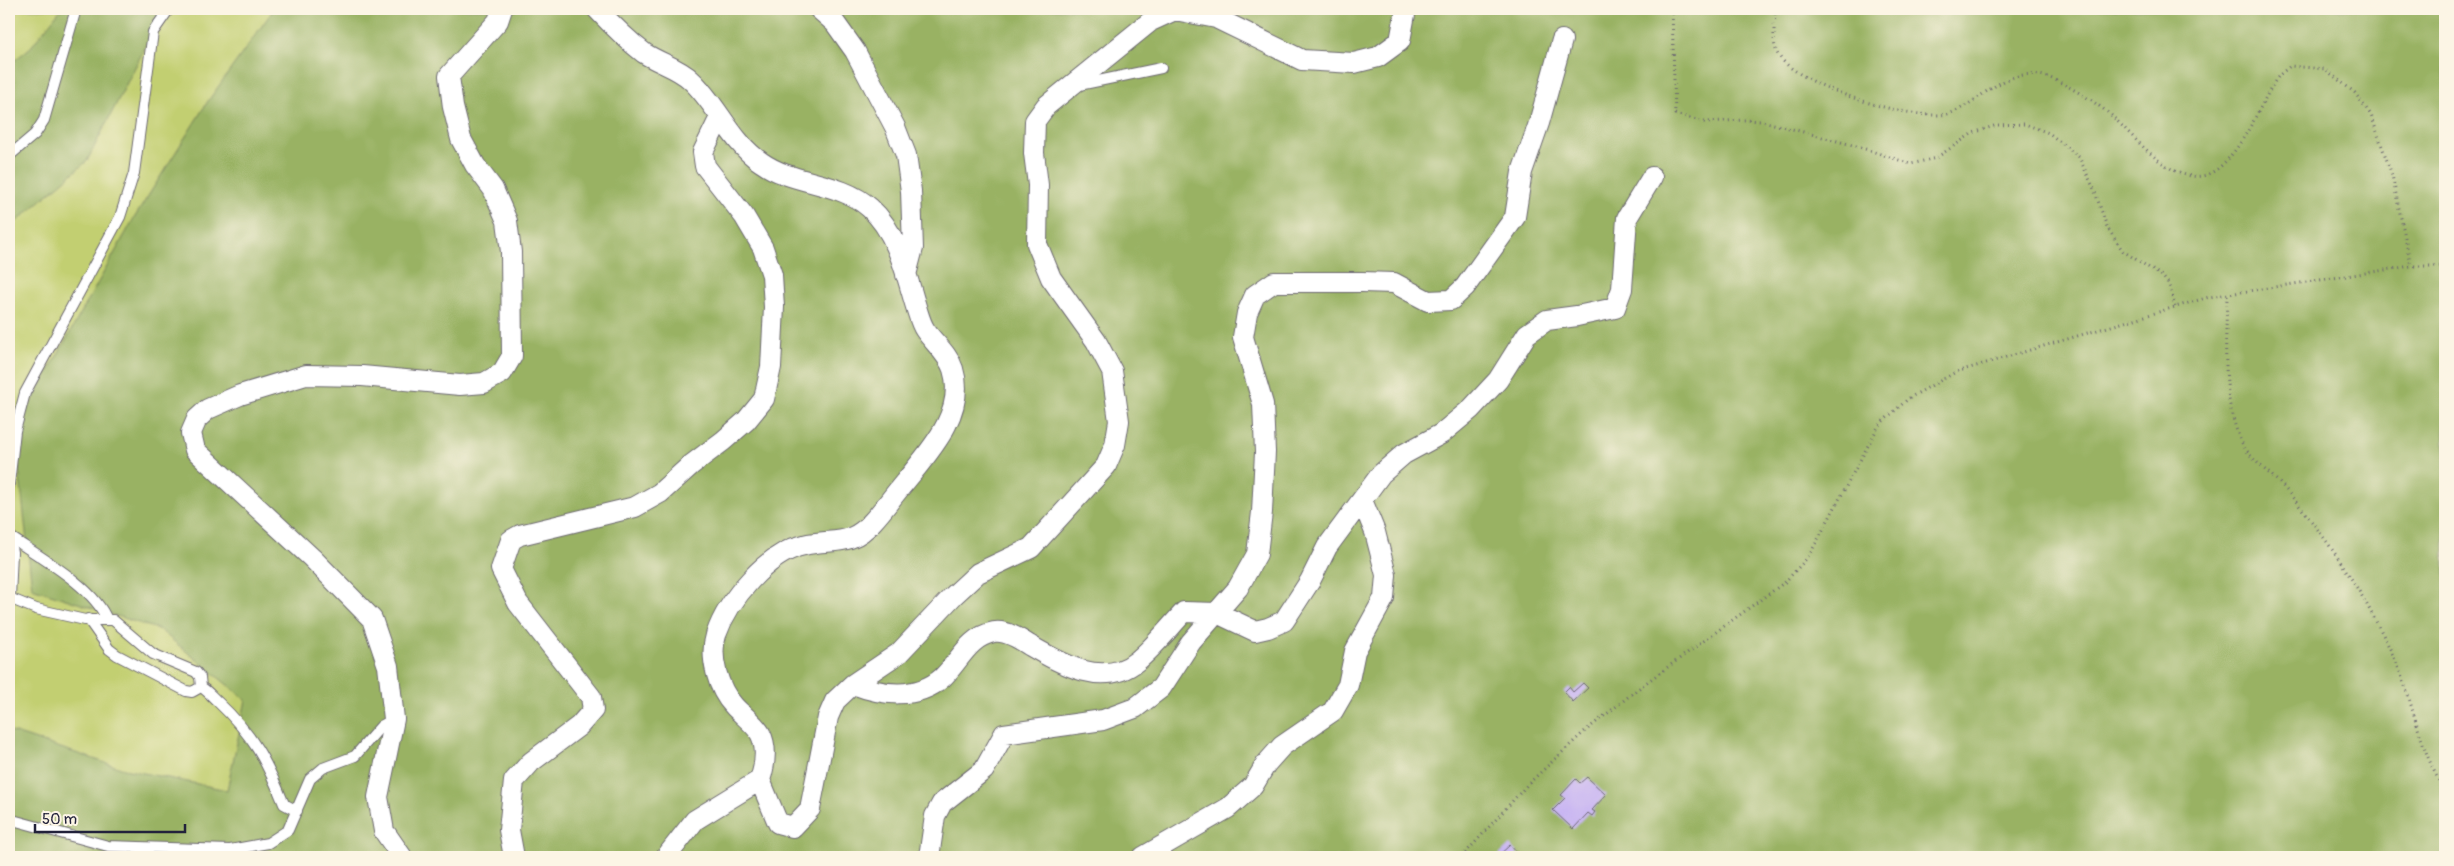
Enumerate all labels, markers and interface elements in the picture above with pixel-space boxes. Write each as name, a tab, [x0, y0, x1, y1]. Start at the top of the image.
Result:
scale bar	[35, 801, 185, 833]
text: 50 m	[42, 810, 77, 829]

